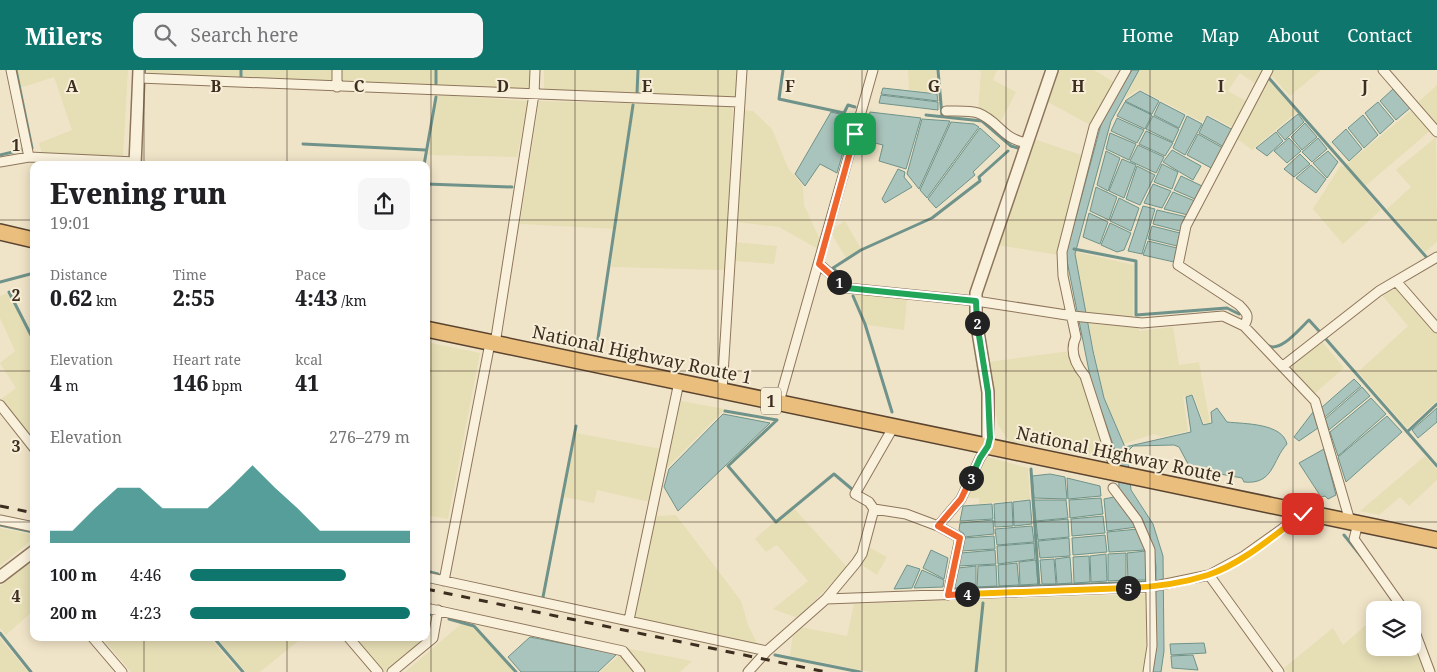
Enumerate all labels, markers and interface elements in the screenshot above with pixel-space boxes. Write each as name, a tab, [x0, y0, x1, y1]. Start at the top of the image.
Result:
search box	[133, 13, 483, 58]
text: Milers	[25, 19, 103, 52]
icon: search	[151, 21, 179, 49]
text: Search here	[191, 22, 298, 48]
text: Home	[1122, 23, 1173, 47]
text: Map	[1201, 23, 1239, 47]
text: About	[1267, 23, 1319, 47]
text: Contact	[1347, 23, 1412, 47]
text: A	[66, 75, 79, 97]
text: B	[211, 75, 222, 97]
text: C	[354, 75, 365, 97]
text: D	[497, 75, 509, 97]
text: E	[642, 75, 652, 97]
text: F	[785, 75, 795, 97]
text: G	[928, 75, 940, 97]
text: H	[1071, 75, 1085, 97]
text: I	[1218, 75, 1224, 97]
text: J	[1361, 75, 1369, 97]
pin	[834, 113, 876, 155]
icon: arrive	[841, 120, 869, 148]
text: 1	[11, 134, 21, 156]
text: Evening run	[50, 174, 227, 212]
button: share	[358, 178, 410, 230]
text: 19:01	[50, 212, 90, 234]
text: Distance	[50, 265, 107, 284]
text: Time	[173, 265, 206, 284]
text: Pace	[295, 265, 326, 284]
pin: 1	[826, 270, 852, 294]
text: 1	[836, 273, 843, 292]
text: 2	[11, 284, 21, 306]
text: 0.62	[50, 284, 92, 312]
text: 2:55	[173, 284, 215, 312]
text: 4:43	[295, 284, 338, 312]
text: km	[92, 291, 117, 310]
text: /km	[338, 291, 367, 310]
pin: 2	[964, 310, 990, 336]
text: 2	[974, 314, 981, 333]
street label: National Highway Route 1	[530, 319, 754, 389]
text: Elevation	[50, 350, 113, 369]
text: Heart rate	[173, 350, 241, 369]
text: kcal	[295, 350, 322, 369]
text: 4	[50, 369, 62, 397]
text: 146	[173, 369, 208, 397]
text: 41	[295, 369, 319, 397]
text: m	[62, 376, 79, 395]
text: bpm	[208, 376, 242, 395]
road number: 1	[761, 388, 781, 414]
street label: National Highway Route 1	[1014, 420, 1238, 490]
text: Elevation	[50, 426, 122, 448]
text: 276–279 m	[329, 426, 410, 448]
text: 3	[11, 435, 21, 457]
pin: 3	[958, 466, 984, 490]
text: 3	[968, 469, 975, 488]
pin	[1282, 493, 1324, 535]
icon: check	[1289, 500, 1317, 528]
text: 100 m	[50, 564, 97, 586]
text: 4:46	[130, 564, 161, 586]
pin: 5	[1116, 576, 1140, 600]
text: 5	[1125, 579, 1132, 598]
pin: 4	[954, 582, 980, 606]
text: 4	[11, 585, 21, 607]
text: 4	[964, 585, 971, 604]
map controls	[1366, 601, 1421, 656]
button: layers	[1366, 601, 1421, 656]
text: 200 m	[50, 602, 97, 624]
text: 4:23	[130, 602, 161, 624]

